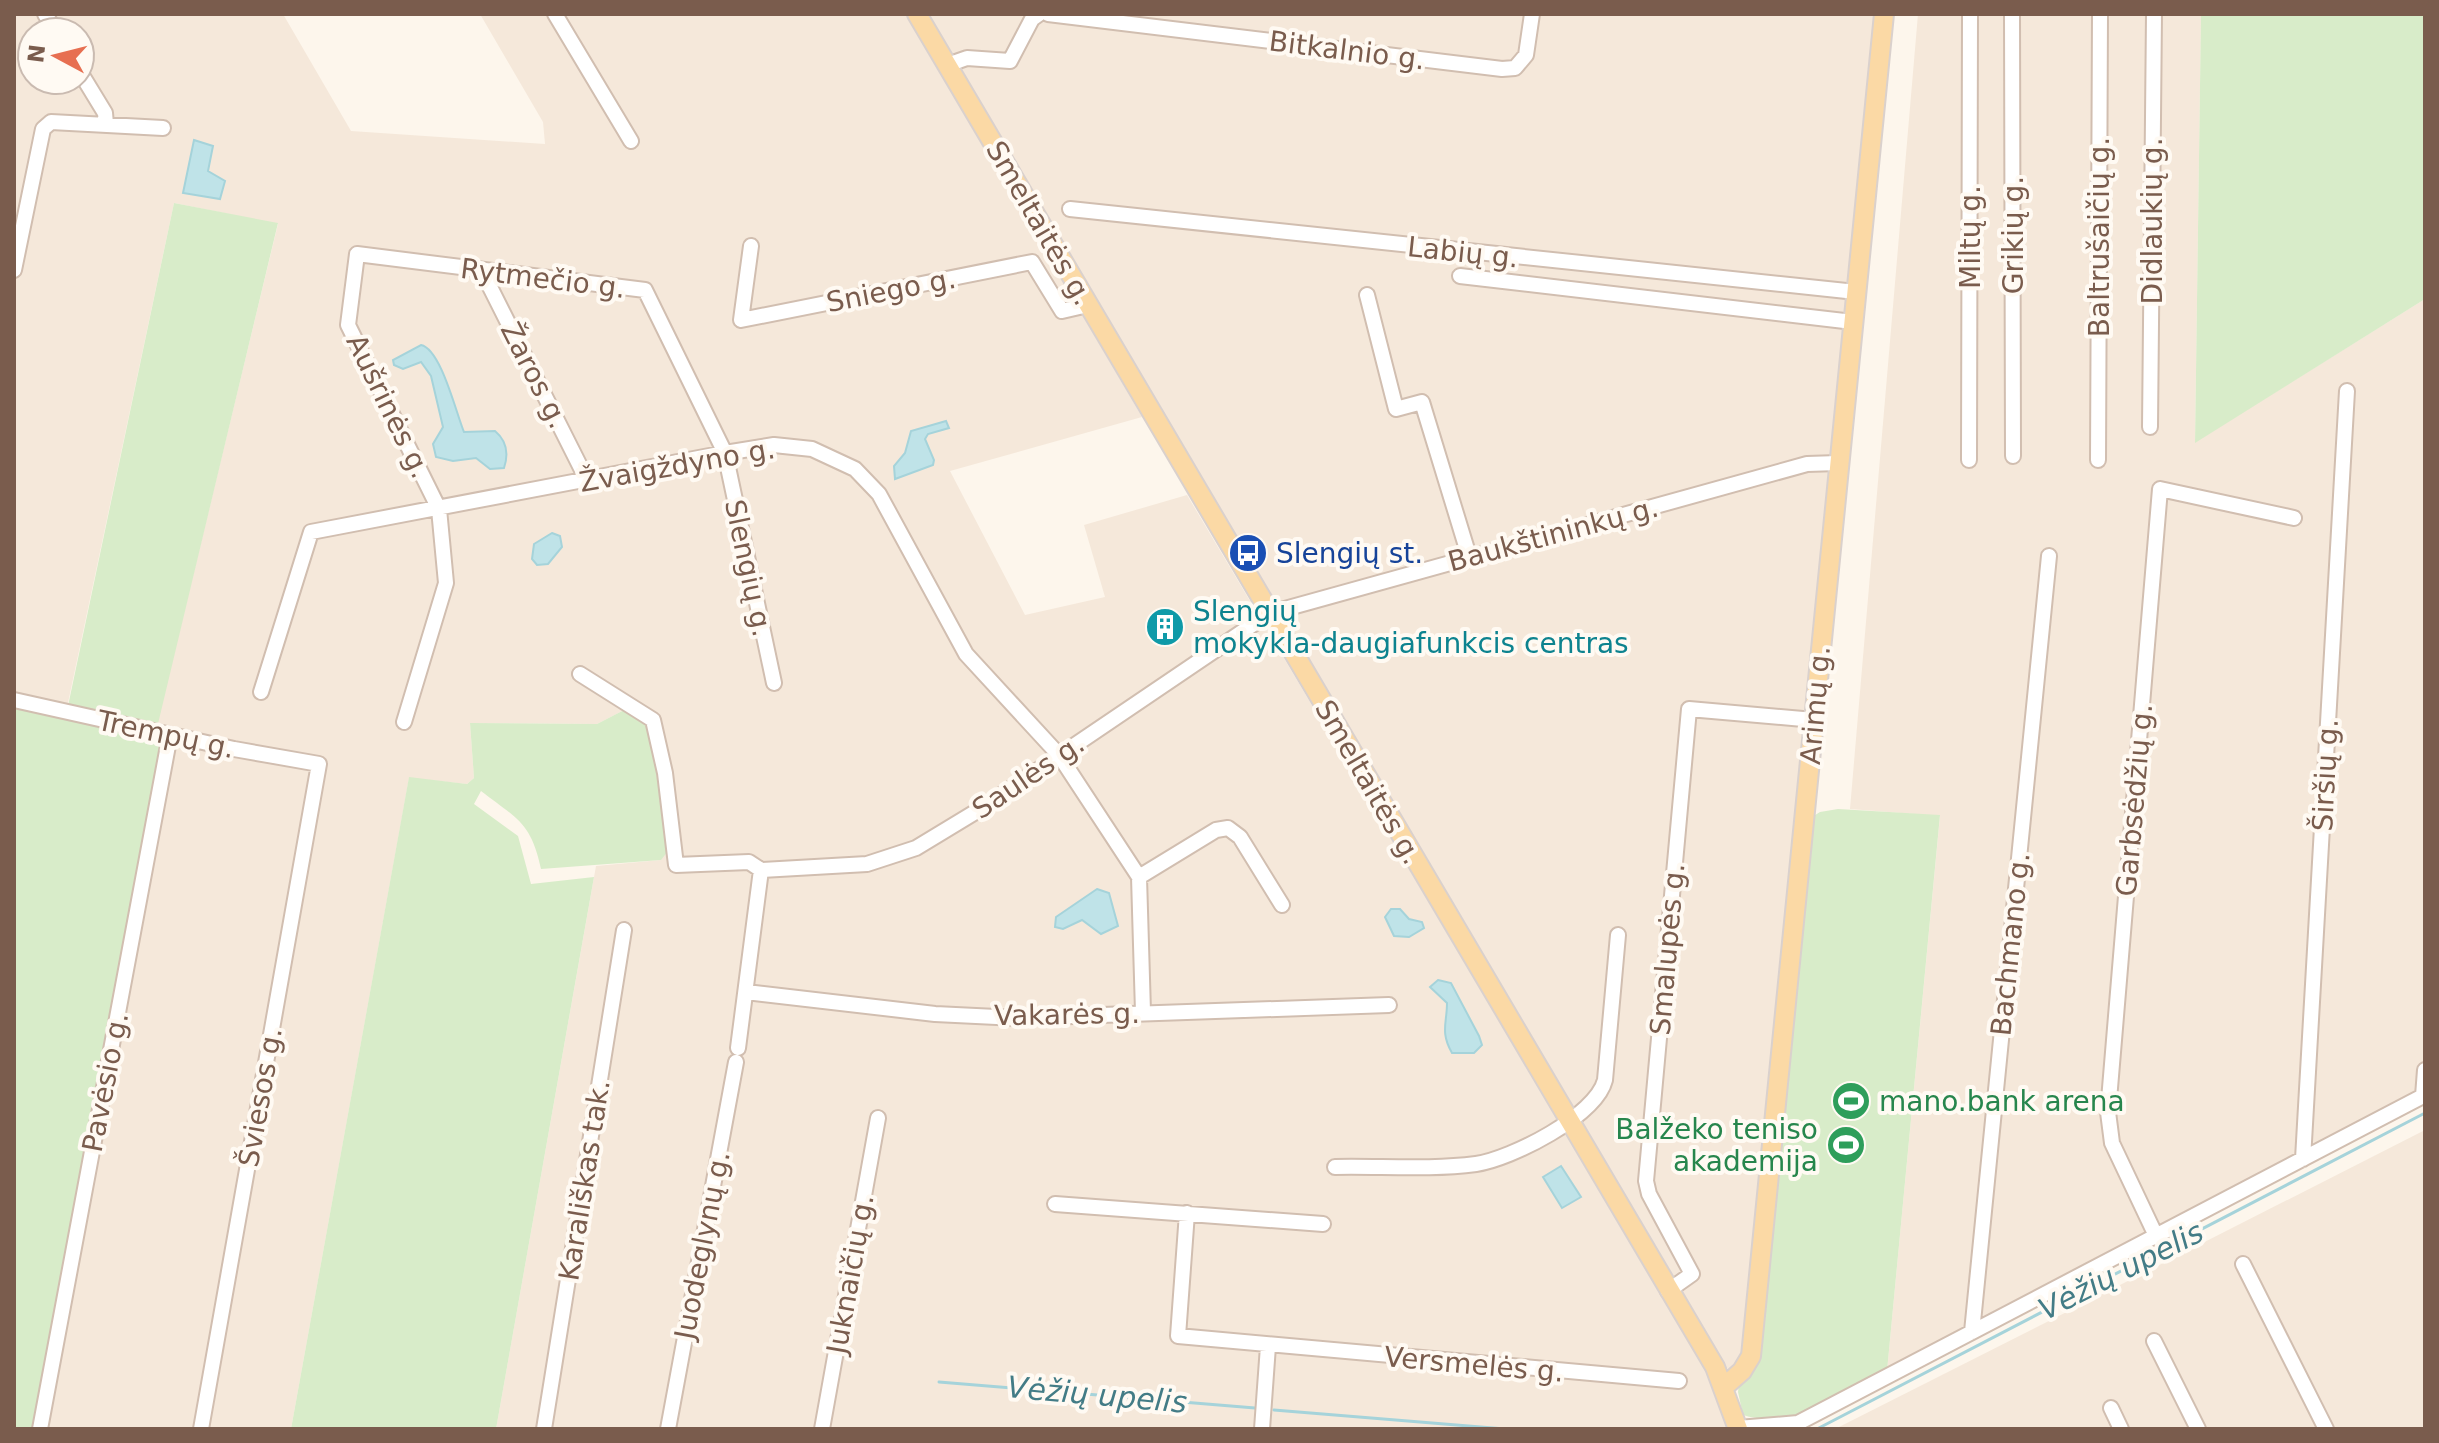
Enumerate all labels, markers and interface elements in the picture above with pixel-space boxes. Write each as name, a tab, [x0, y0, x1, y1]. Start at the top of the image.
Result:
north arrow	[16, 16, 96, 96]
street label: Bitkalnio g.	[1267, 25, 1427, 76]
text: N	[23, 43, 50, 64]
street label: Smeltaitės g.	[979, 135, 1100, 311]
street label: Baltrušaičių g.	[2083, 137, 2116, 337]
street label: Didlaukių g.	[2136, 137, 2169, 305]
street label: Grikių g.	[1997, 176, 2030, 294]
street label: Miltų g.	[1954, 185, 1987, 289]
street label: Labių g.	[1406, 230, 1520, 275]
street label: Rytmečio g.	[459, 252, 627, 305]
street label: Sniego g.	[824, 262, 959, 319]
street label: Žaros g.	[494, 316, 576, 434]
street label: Aušrinės g.	[340, 329, 438, 484]
street label: Žvaigždyno g.	[577, 431, 777, 499]
street label: Baukštininkų g.	[1444, 491, 1662, 578]
street label: Slengių g.	[718, 496, 779, 640]
bus stop icon: Slengių st.	[1227, 532, 1269, 574]
place label: Slengių st.	[1276, 537, 1423, 570]
place label: Slengių mokykla-daugiafunkcis centras	[1193, 595, 1629, 660]
building icon: Slengių mokykla-daugiafunkcis centras	[1144, 606, 1186, 648]
street label: Arimų g.	[1794, 644, 1837, 766]
street label: Smeltaitės g.	[1308, 694, 1429, 870]
street label: Garbsėdžių g.	[2110, 702, 2159, 898]
street label: Trempų g.	[93, 704, 238, 765]
street label: Širšių g.	[2305, 718, 2345, 832]
street label: Saulės g.	[966, 727, 1091, 826]
street label: Bachmano g.	[1984, 851, 2037, 1037]
street label: Smalupės g.	[1644, 861, 1691, 1037]
street label: Vakarės g.	[994, 997, 1140, 1032]
street label: Pavėsio g.	[76, 1009, 135, 1155]
street label: Šviesos g.	[231, 1025, 289, 1169]
street label: Karališkas tak.	[552, 1077, 617, 1283]
sports icon: mano.bank arena	[1830, 1080, 1872, 1122]
place label: mano.bank arena	[1879, 1085, 2125, 1118]
place label: Balžeko teniso akademija	[1615, 1113, 1818, 1178]
sports icon: Balžeko teniso akademija	[1825, 1124, 1867, 1166]
street label: Juodeglynų g.	[668, 1148, 737, 1344]
street label: Juknaičių g.	[820, 1192, 881, 1358]
water label: Vėžių upelis	[2032, 1214, 2209, 1327]
street label: Versmelės g.	[1383, 1340, 1565, 1389]
water label: Vėžių upelis	[1006, 1369, 1188, 1420]

